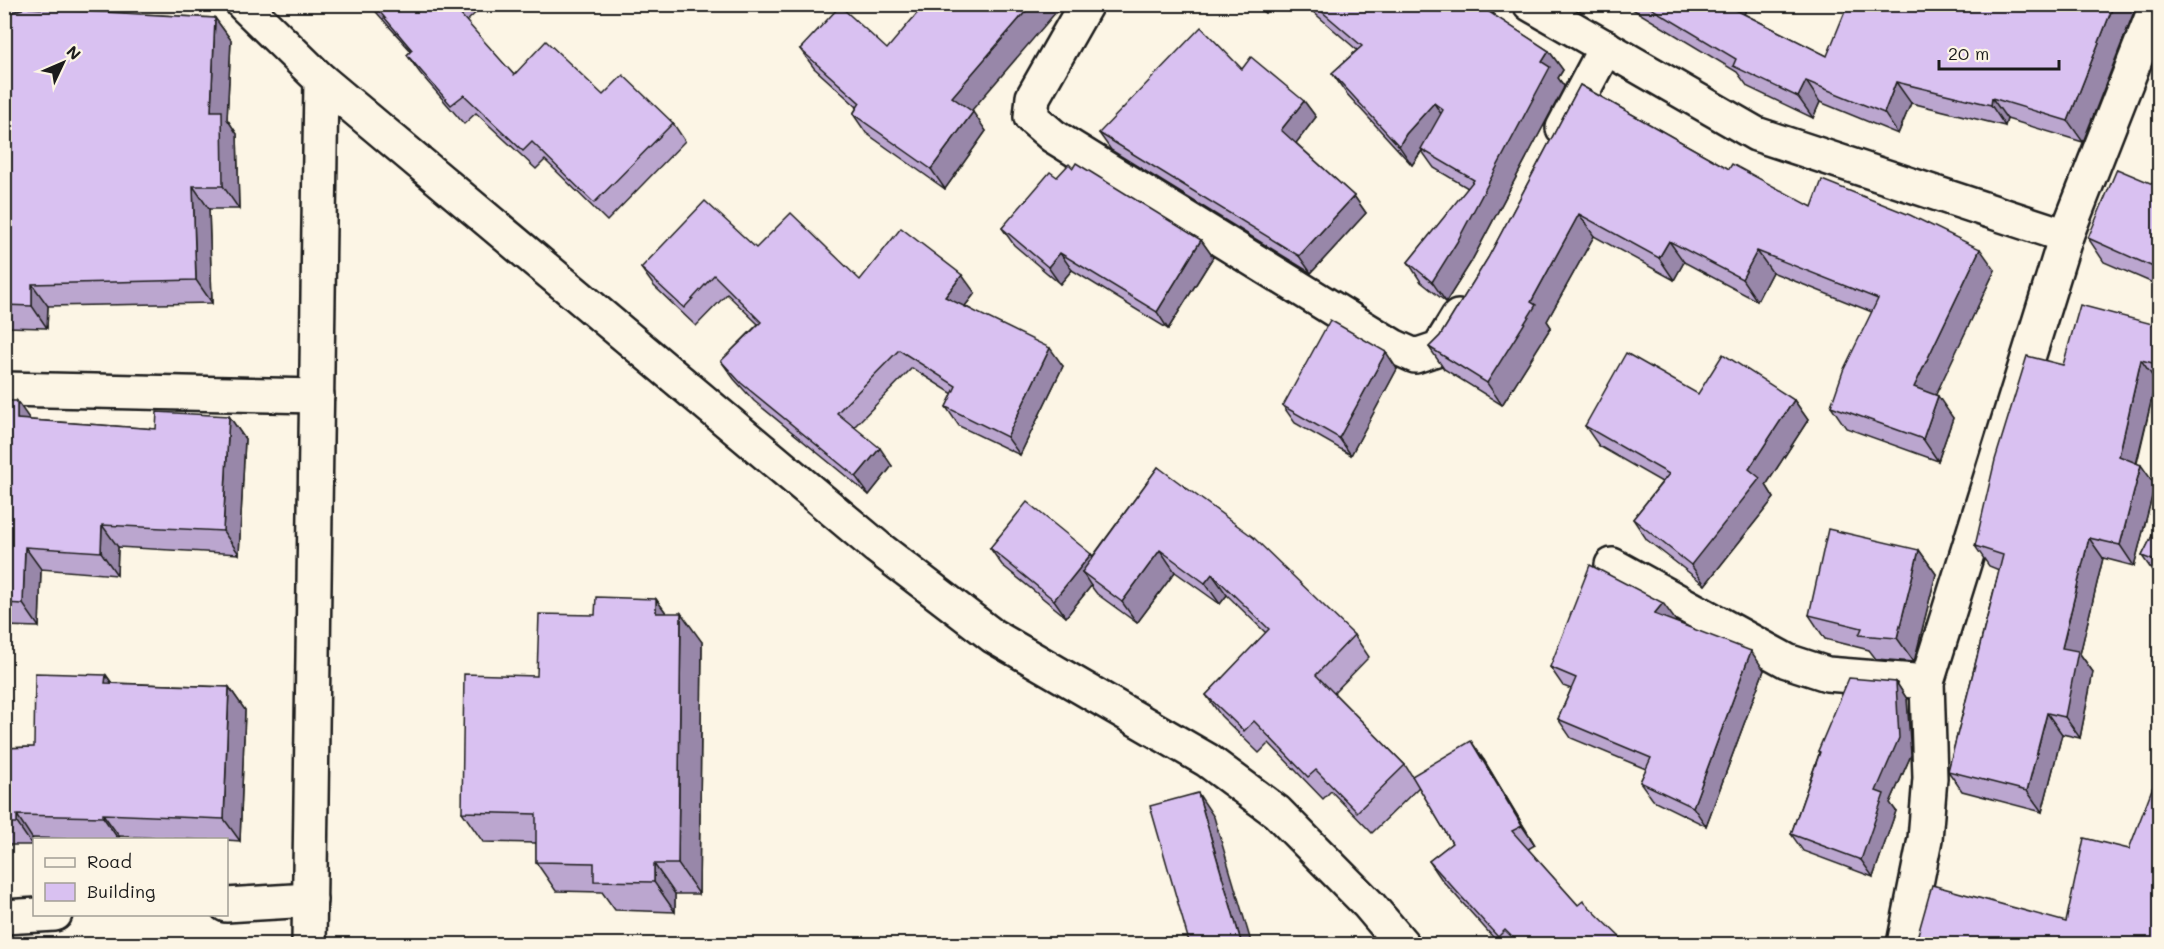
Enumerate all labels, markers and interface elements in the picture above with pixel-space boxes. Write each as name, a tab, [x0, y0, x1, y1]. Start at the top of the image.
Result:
north arrow	[33, 33, 93, 93]
scale bar	[1939, 33, 2059, 71]
text: N	[62, 41, 86, 64]
text: 20 m	[1948, 41, 1989, 65]
legend	[33, 838, 228, 916]
text: Road	[87, 849, 132, 873]
text: Building	[87, 879, 155, 903]

